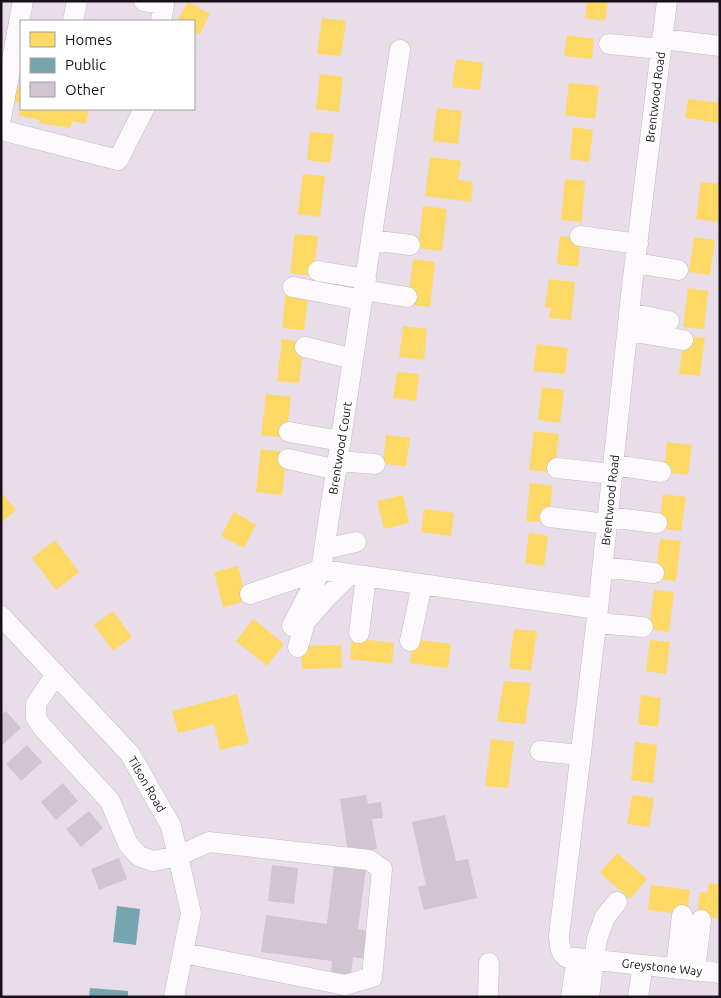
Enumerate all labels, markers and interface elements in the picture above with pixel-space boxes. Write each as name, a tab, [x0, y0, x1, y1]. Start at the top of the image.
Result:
legend	[20, 20, 195, 110]
text: Homes	[65, 31, 112, 48]
street label: Brentwood Road	[643, 51, 667, 143]
text: Public	[65, 56, 106, 73]
text: Other	[65, 81, 105, 98]
street label: Brentwood Court	[326, 400, 354, 495]
street label: Brentwood Road	[599, 454, 621, 546]
street label: Tilson Road	[126, 754, 168, 814]
street label: Greystone Way	[621, 956, 703, 978]

